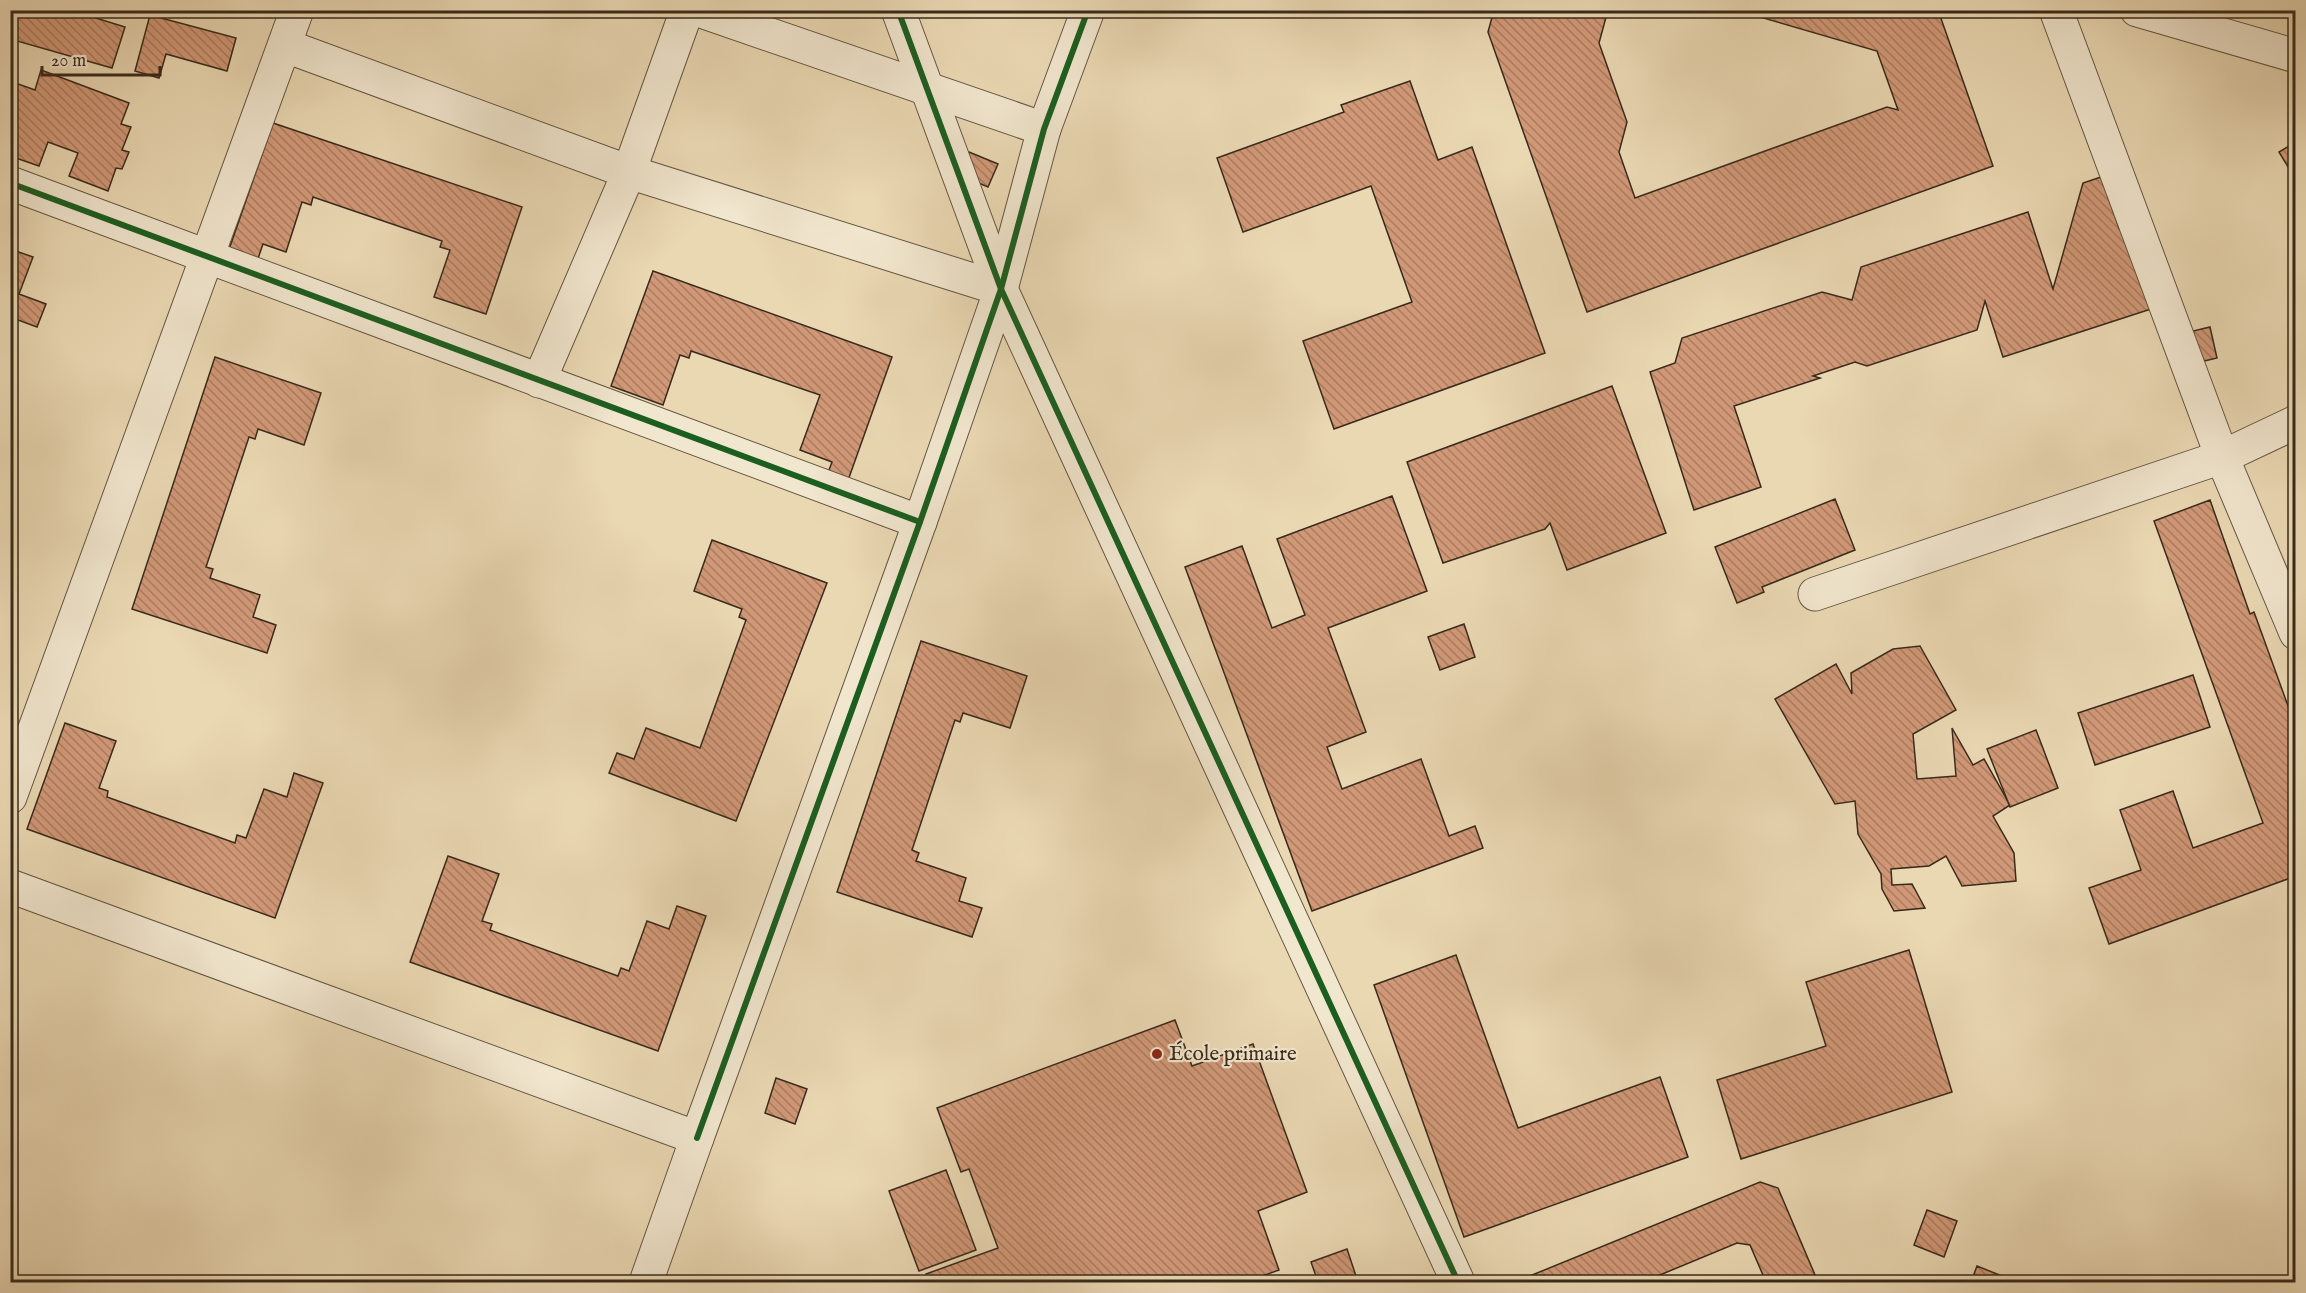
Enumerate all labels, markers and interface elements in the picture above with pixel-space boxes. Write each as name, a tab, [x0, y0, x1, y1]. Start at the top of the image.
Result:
scale bar	[42, 39, 160, 77]
text: 20 m	[51, 50, 86, 73]
place label: École primaire	[1169, 1040, 1297, 1068]
marker: École primaire	[1150, 1047, 1164, 1061]

